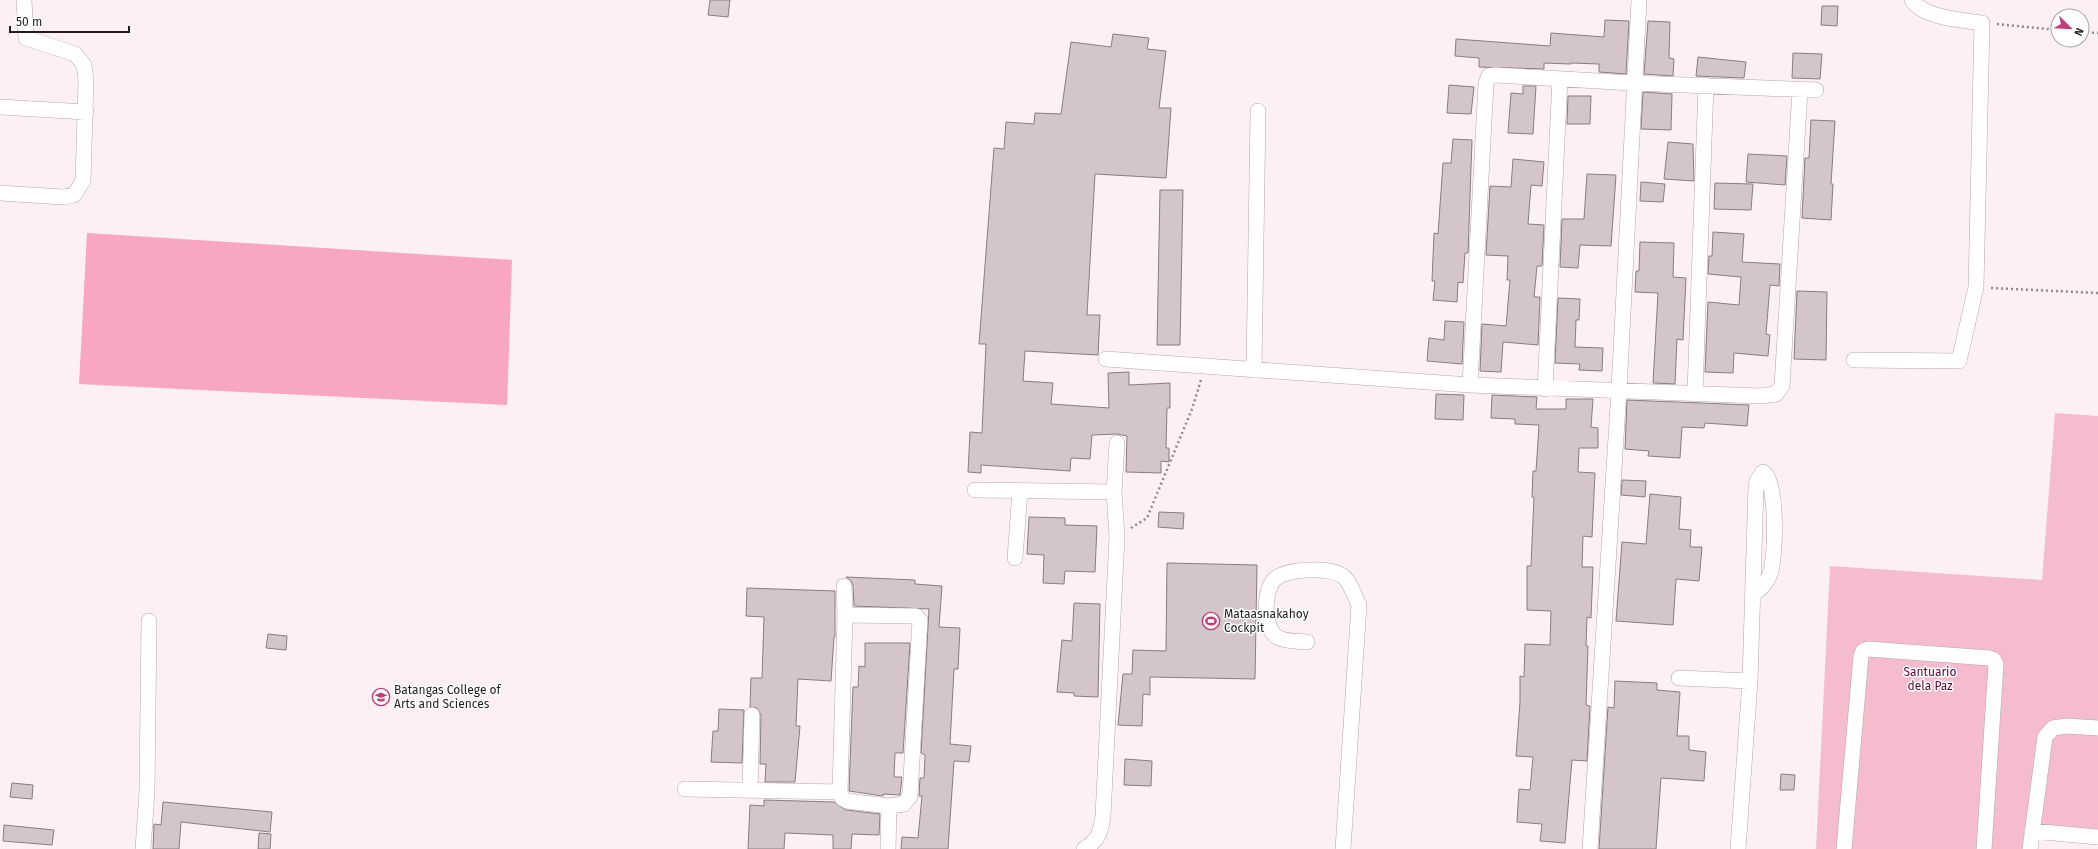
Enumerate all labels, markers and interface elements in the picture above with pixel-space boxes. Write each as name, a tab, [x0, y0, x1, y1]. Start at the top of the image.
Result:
scale bar	[10, 8, 129, 34]
north arrow	[2050, 8, 2090, 48]
text: 50 m	[16, 15, 42, 29]
text: N	[2071, 26, 2086, 38]
place label: Mataasnakahoy Cockpit	[1224, 607, 1309, 635]
sports icon: Mataasnakahoy Cockpit	[1201, 611, 1221, 631]
park label: Santuario dela Paz	[1904, 665, 1956, 693]
place label: Batangas College of Arts and Sciences	[394, 683, 502, 711]
school or university icon: Batangas College of Arts and Sciences	[371, 687, 391, 707]

